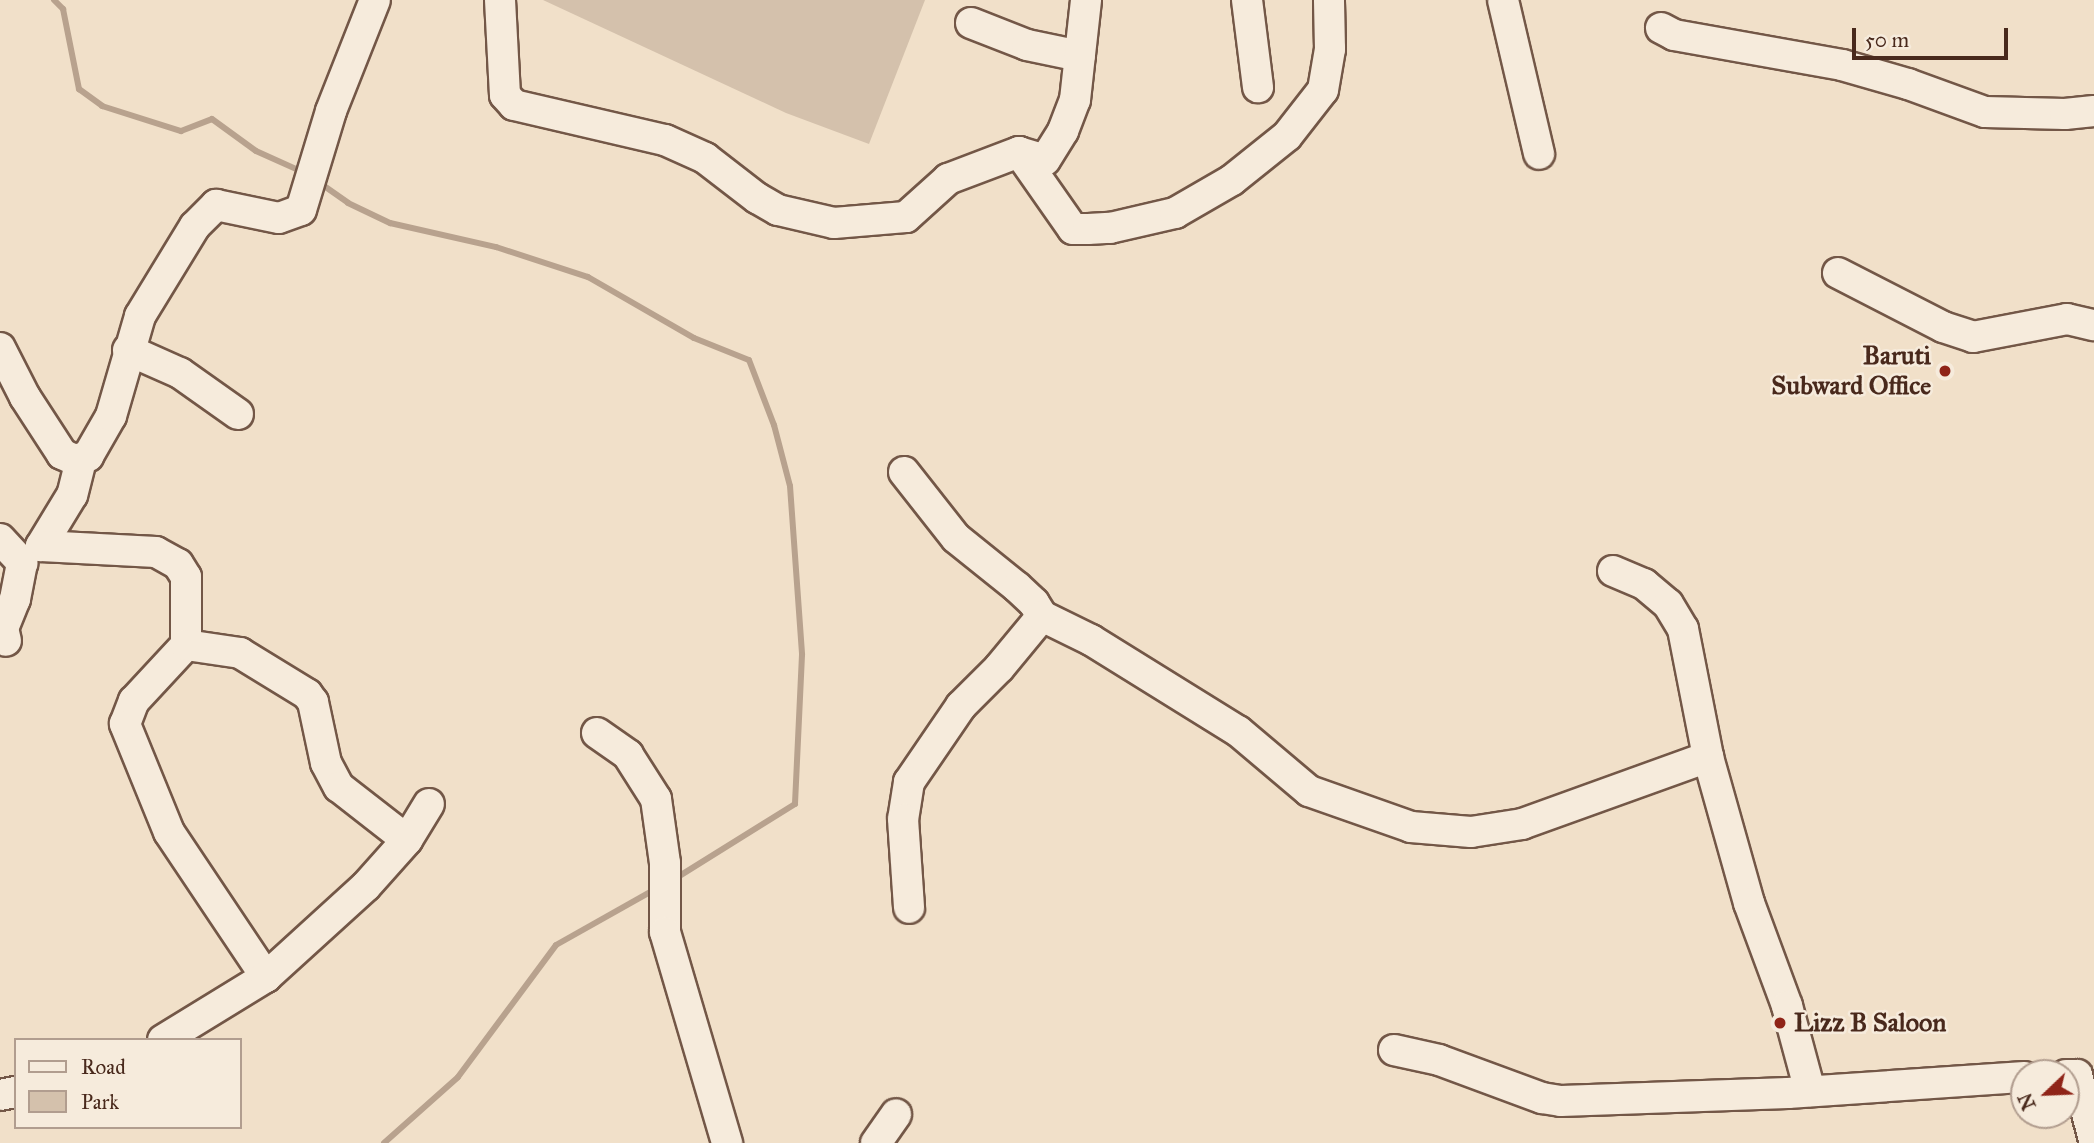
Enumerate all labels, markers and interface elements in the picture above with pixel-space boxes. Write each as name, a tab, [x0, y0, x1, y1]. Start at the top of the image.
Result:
scale bar	[1856, 14, 2012, 58]
text: 50 m	[1865, 27, 1909, 53]
place label: Baruti Subward Office	[1771, 340, 1931, 402]
marker: Baruti Subward Office	[1937, 363, 1953, 379]
place label: Lizz B Saloon	[1794, 1007, 1946, 1039]
marker: Lizz B Saloon	[1772, 1015, 1788, 1031]
legend	[14, 1038, 242, 1129]
text: Road	[81, 1054, 126, 1080]
north arrow	[2010, 1059, 2080, 1129]
text: Park	[81, 1089, 119, 1115]
text: N	[2013, 1090, 2041, 1114]

